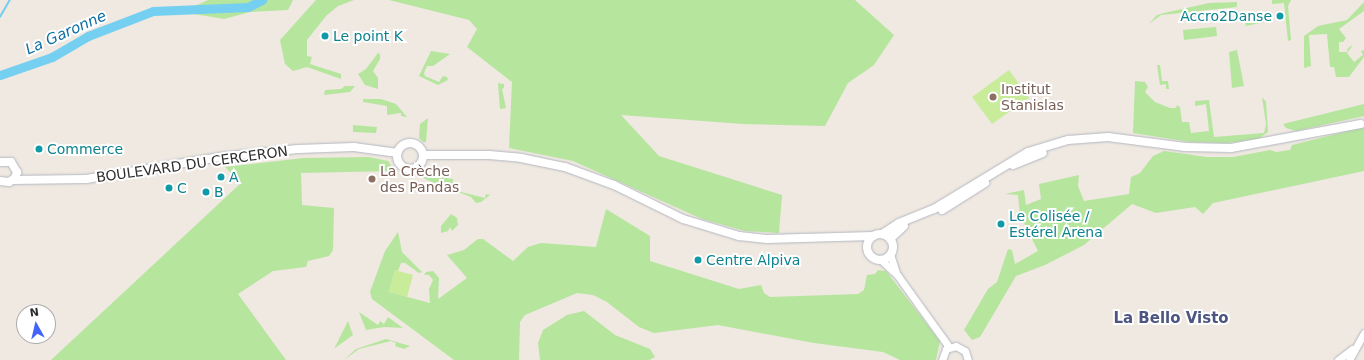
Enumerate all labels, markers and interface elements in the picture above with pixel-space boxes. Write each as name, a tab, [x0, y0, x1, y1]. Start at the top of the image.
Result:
water label: La Garonne	[23, 7, 109, 59]
place label: Accro2Danse	[1180, 8, 1272, 24]
marker: Accro2Danse	[1275, 11, 1285, 21]
place label: Le point K	[333, 28, 403, 44]
marker: Le point K	[320, 31, 330, 41]
place label: Institut Stanislas	[1001, 81, 1064, 114]
marker: Institut Stanislas	[988, 92, 998, 102]
place label: Commerce	[47, 141, 123, 157]
street label: BOULEVARD DU CERCERON	[95, 142, 289, 186]
marker: Commerce	[34, 144, 44, 154]
place label: La Crèche des Pandas	[380, 163, 459, 196]
place label: A	[229, 169, 239, 185]
marker: A	[216, 172, 226, 182]
marker: La Crèche des Pandas	[367, 174, 377, 184]
place label: C	[177, 180, 187, 196]
marker: C	[164, 183, 174, 193]
place label: B	[214, 184, 224, 200]
marker: B	[201, 187, 211, 197]
place label: Le Colisée / Estérel Arena	[1009, 208, 1103, 240]
marker: Le Colisée / Estérel Arena	[996, 219, 1006, 229]
place label: Centre Alpiva	[706, 252, 800, 268]
marker: Centre Alpiva	[693, 255, 703, 265]
north arrow	[16, 304, 56, 344]
text: N	[29, 306, 40, 320]
district label: La Bello Visto	[1113, 310, 1229, 328]

